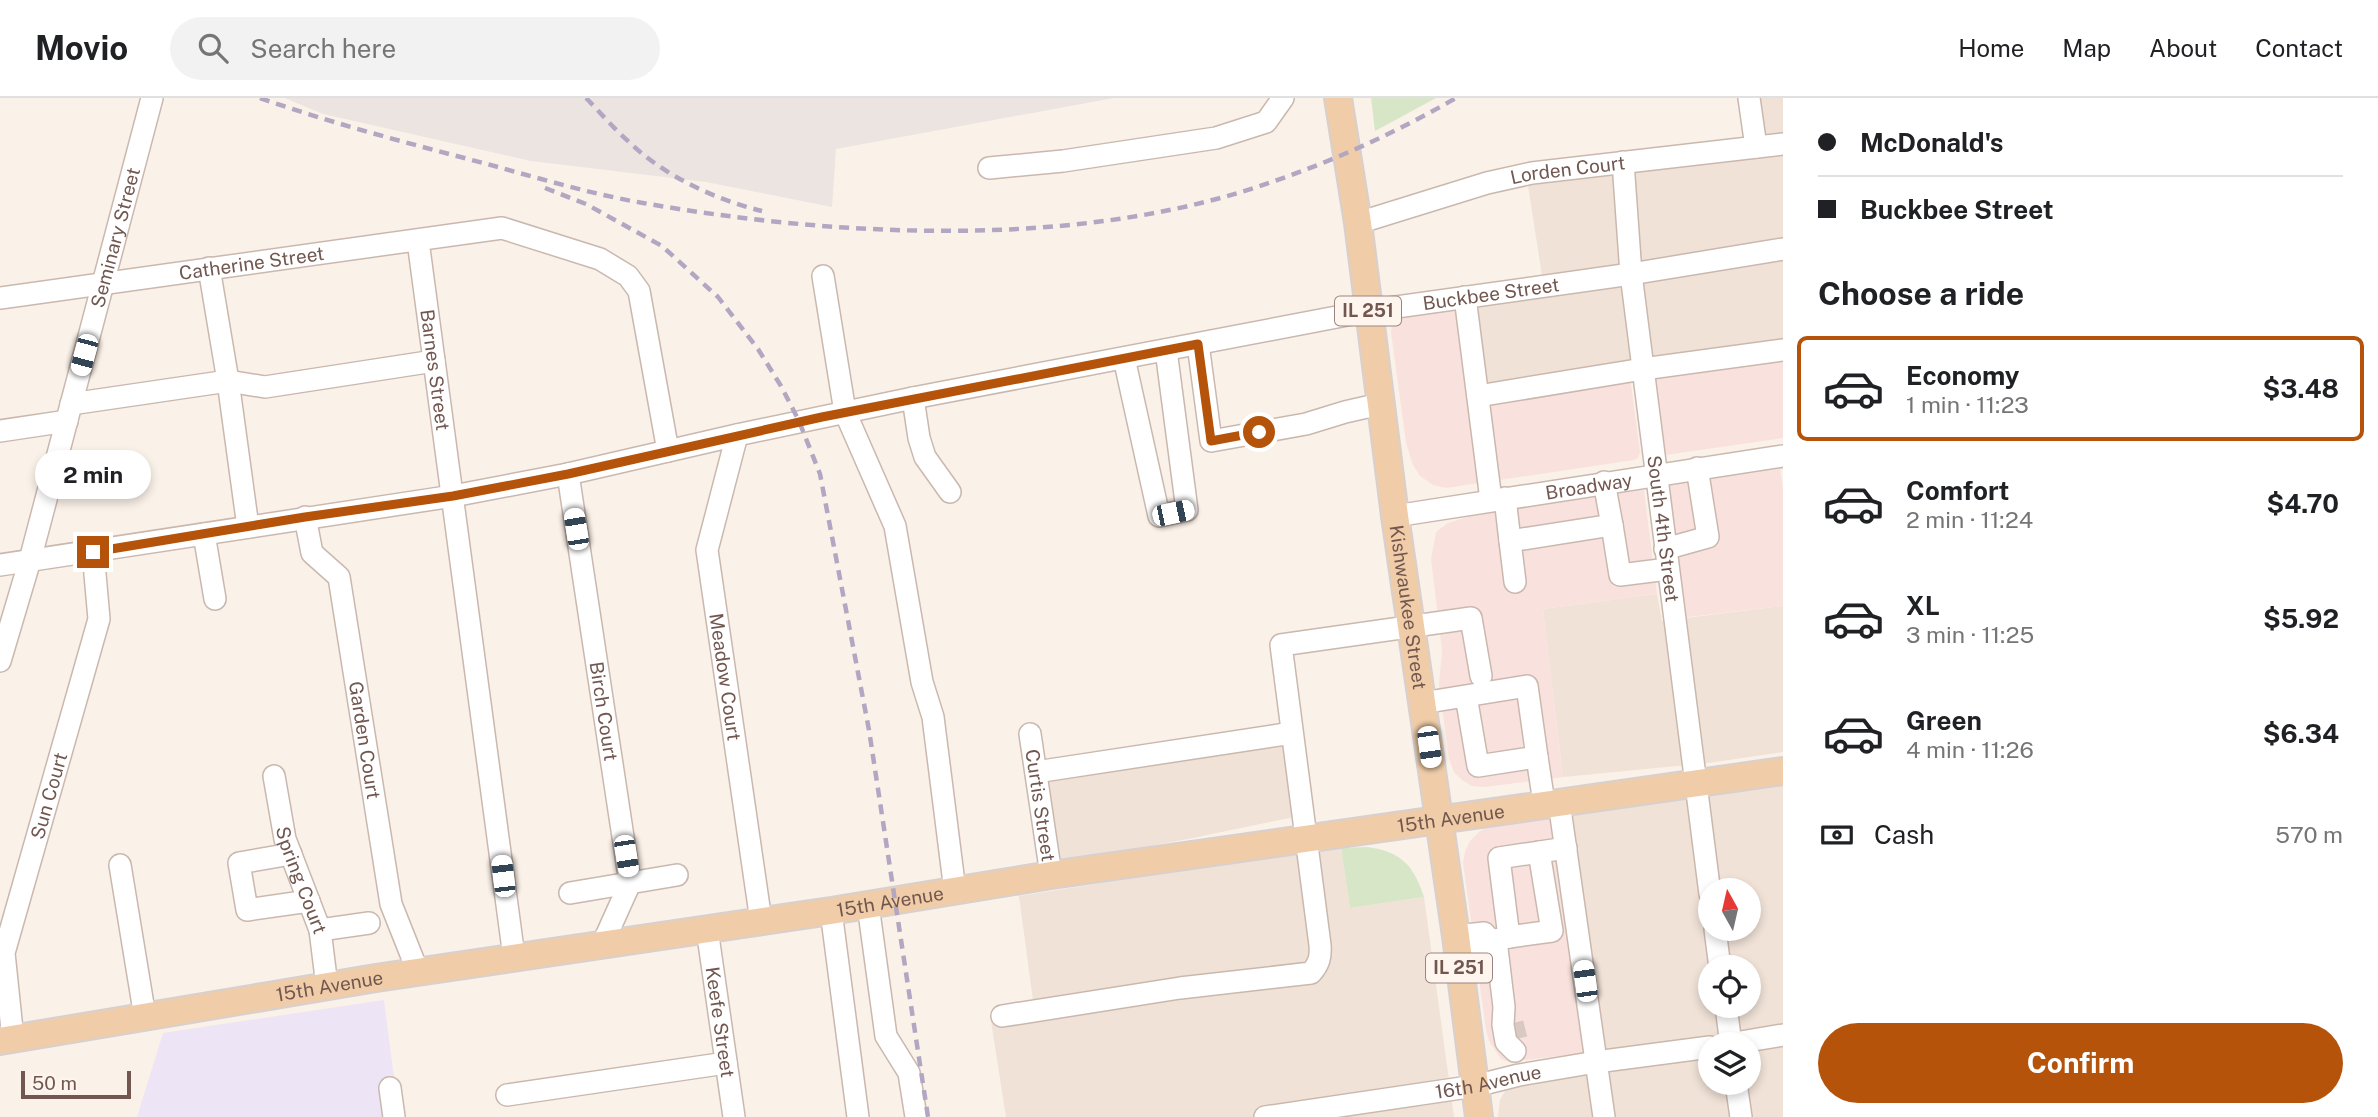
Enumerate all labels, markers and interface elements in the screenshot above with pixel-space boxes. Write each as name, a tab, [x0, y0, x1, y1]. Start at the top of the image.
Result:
search box	[170, 17, 660, 80]
text: Movio	[35, 29, 128, 67]
icon: search	[194, 29, 232, 67]
text: Search here	[250, 33, 396, 64]
text: Home	[1958, 34, 2024, 62]
text: Map	[2062, 34, 2111, 62]
text: About	[2149, 34, 2217, 62]
text: Contact	[2255, 34, 2343, 62]
text: McDonald's	[1860, 127, 2003, 158]
street label: Lorden Court	[1508, 151, 1626, 189]
street label: Seminary Street	[86, 165, 144, 310]
text: Buckbee Street	[1860, 194, 2054, 225]
street label: Catherine Street	[178, 242, 326, 284]
street label: Buckbee Street	[1421, 273, 1561, 314]
text: Choose a ride	[1818, 275, 2024, 312]
road number: IL 251	[1335, 296, 1401, 326]
street label: Barnes Street	[416, 308, 454, 432]
car	[69, 332, 100, 378]
icon: car	[1822, 357, 1885, 420]
text: Economy	[1906, 360, 2019, 391]
text: $3.48	[2263, 373, 2339, 404]
text: 1 min · 11:23	[1906, 391, 2029, 418]
route start	[1243, 416, 1275, 448]
callout: 2 min	[35, 450, 151, 500]
street label: South 4th Street	[1643, 454, 1684, 603]
text: 2 min	[63, 461, 123, 488]
street label: Broadway	[1544, 468, 1634, 504]
icon: car	[1822, 472, 1885, 535]
text: Comfort	[1906, 475, 2009, 506]
text: $4.70	[2267, 488, 2339, 519]
car	[1151, 498, 1196, 528]
text: 2 min · 11:24	[1906, 506, 2033, 533]
car	[563, 507, 590, 551]
street label: Kishwaukee Street	[1385, 523, 1431, 691]
route end	[77, 536, 109, 568]
icon: car	[1822, 587, 1885, 650]
text: XL	[1906, 590, 1940, 621]
text: $5.92	[2263, 603, 2339, 634]
street label: Meadow Court	[705, 612, 746, 742]
text: 3 min · 11:25	[1906, 621, 2034, 648]
street label: Birch Court	[586, 660, 622, 762]
street label: Garden Court	[345, 680, 385, 801]
icon: car	[1822, 702, 1885, 765]
text: Green	[1906, 705, 1982, 736]
text: $6.34	[2263, 718, 2339, 749]
car	[1416, 725, 1443, 769]
text: 4 min · 11:26	[1906, 736, 2034, 763]
street label: Curtis Street	[1021, 748, 1060, 863]
street label: Sun Court	[26, 750, 71, 842]
street label: 15th Avenue	[1396, 800, 1506, 837]
icon: cash	[1818, 816, 1856, 854]
text: Cash	[1874, 819, 1934, 850]
text: 570 m	[2275, 821, 2343, 848]
street label: Spring Court	[272, 825, 331, 937]
car	[613, 834, 640, 878]
car	[491, 854, 516, 898]
north arrow	[1698, 878, 1760, 942]
map controls	[1698, 878, 1761, 1095]
street label: 15th Avenue	[835, 882, 945, 921]
road number: IL 251	[1426, 954, 1492, 982]
button: locate	[1698, 955, 1761, 1018]
car	[1572, 959, 1599, 1003]
street label: Keefe Street	[702, 965, 739, 1079]
street label: 15th Avenue	[274, 966, 384, 1006]
button: Confirm	[1818, 1023, 2343, 1103]
button: layers	[1698, 1032, 1761, 1095]
street label: 16th Avenue	[1434, 1060, 1543, 1103]
scale bar	[21, 1068, 131, 1100]
text: 50 m	[32, 1072, 77, 1094]

